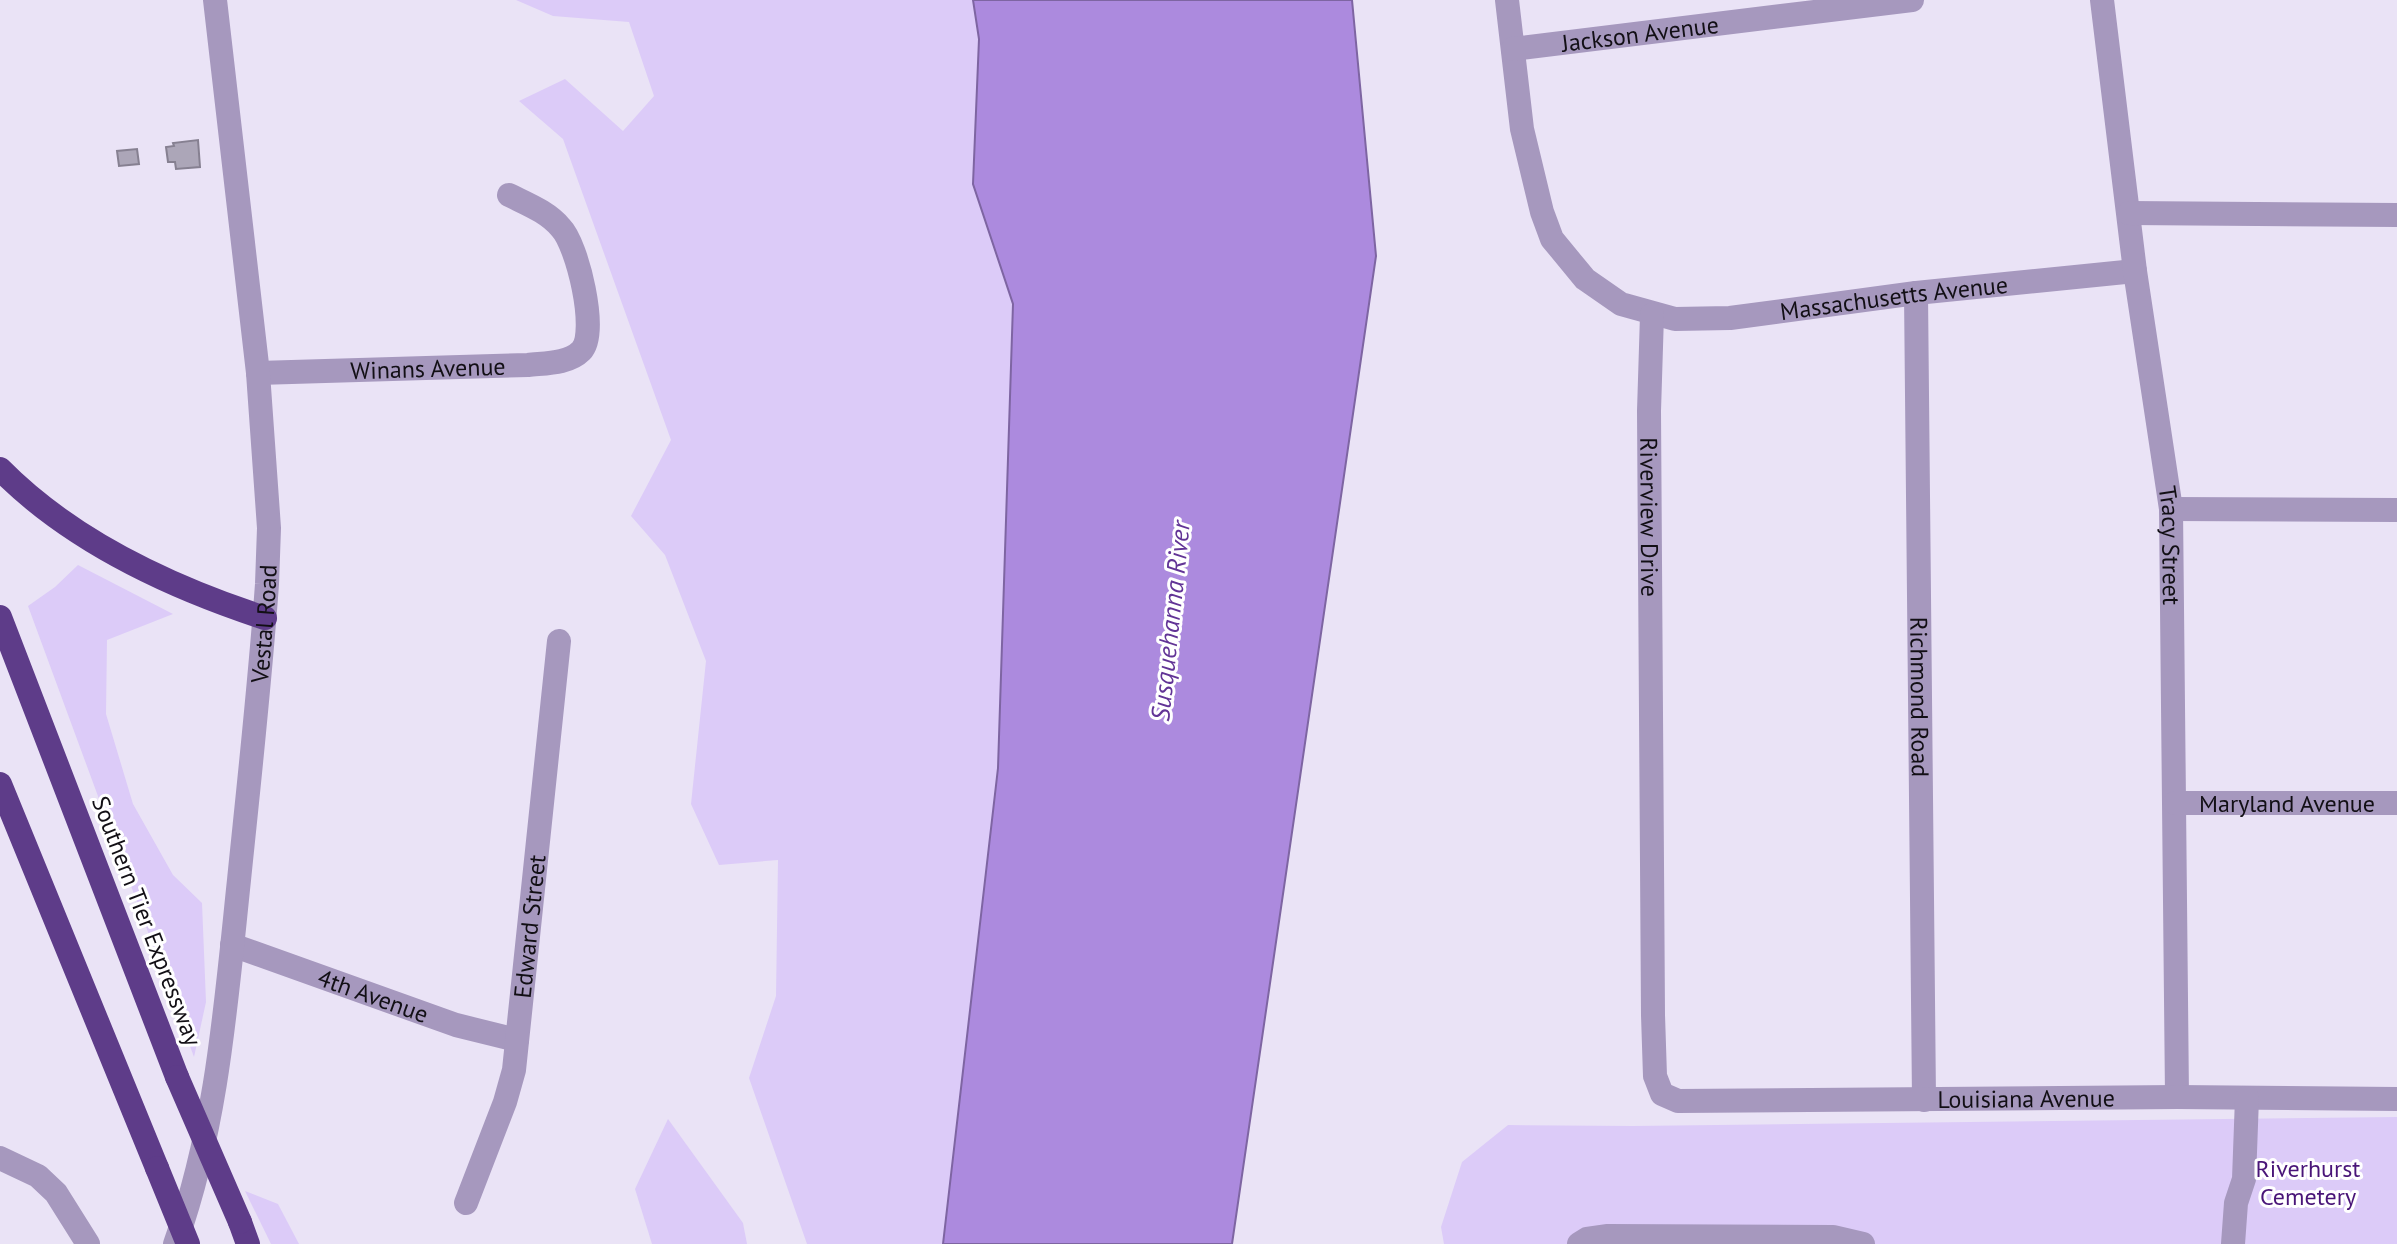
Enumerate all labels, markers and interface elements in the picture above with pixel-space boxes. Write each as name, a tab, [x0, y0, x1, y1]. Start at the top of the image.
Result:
street label: Jackson Avenue	[1559, 8, 1720, 59]
street label: Massachusetts Avenue	[1778, 268, 2009, 327]
street label: Winans Avenue	[350, 350, 506, 386]
street label: Riverview Drive	[1634, 437, 1666, 597]
street label: Tracy Street	[2152, 483, 2187, 605]
water label: Susquehanna River	[1143, 518, 1197, 723]
street label: Vestal Road	[243, 564, 283, 685]
street label: Richmond Road	[1904, 617, 1936, 777]
street label: Maryland Avenue	[2199, 788, 2375, 819]
street label: Southern Tier Expressway	[85, 792, 209, 1050]
street label: Edward Street	[506, 853, 552, 1000]
street label: 4th Avenue	[314, 962, 433, 1029]
street label: Louisiana Avenue	[1937, 1082, 2115, 1114]
park label: Riverhurst Cemetery	[2256, 1153, 2360, 1212]

